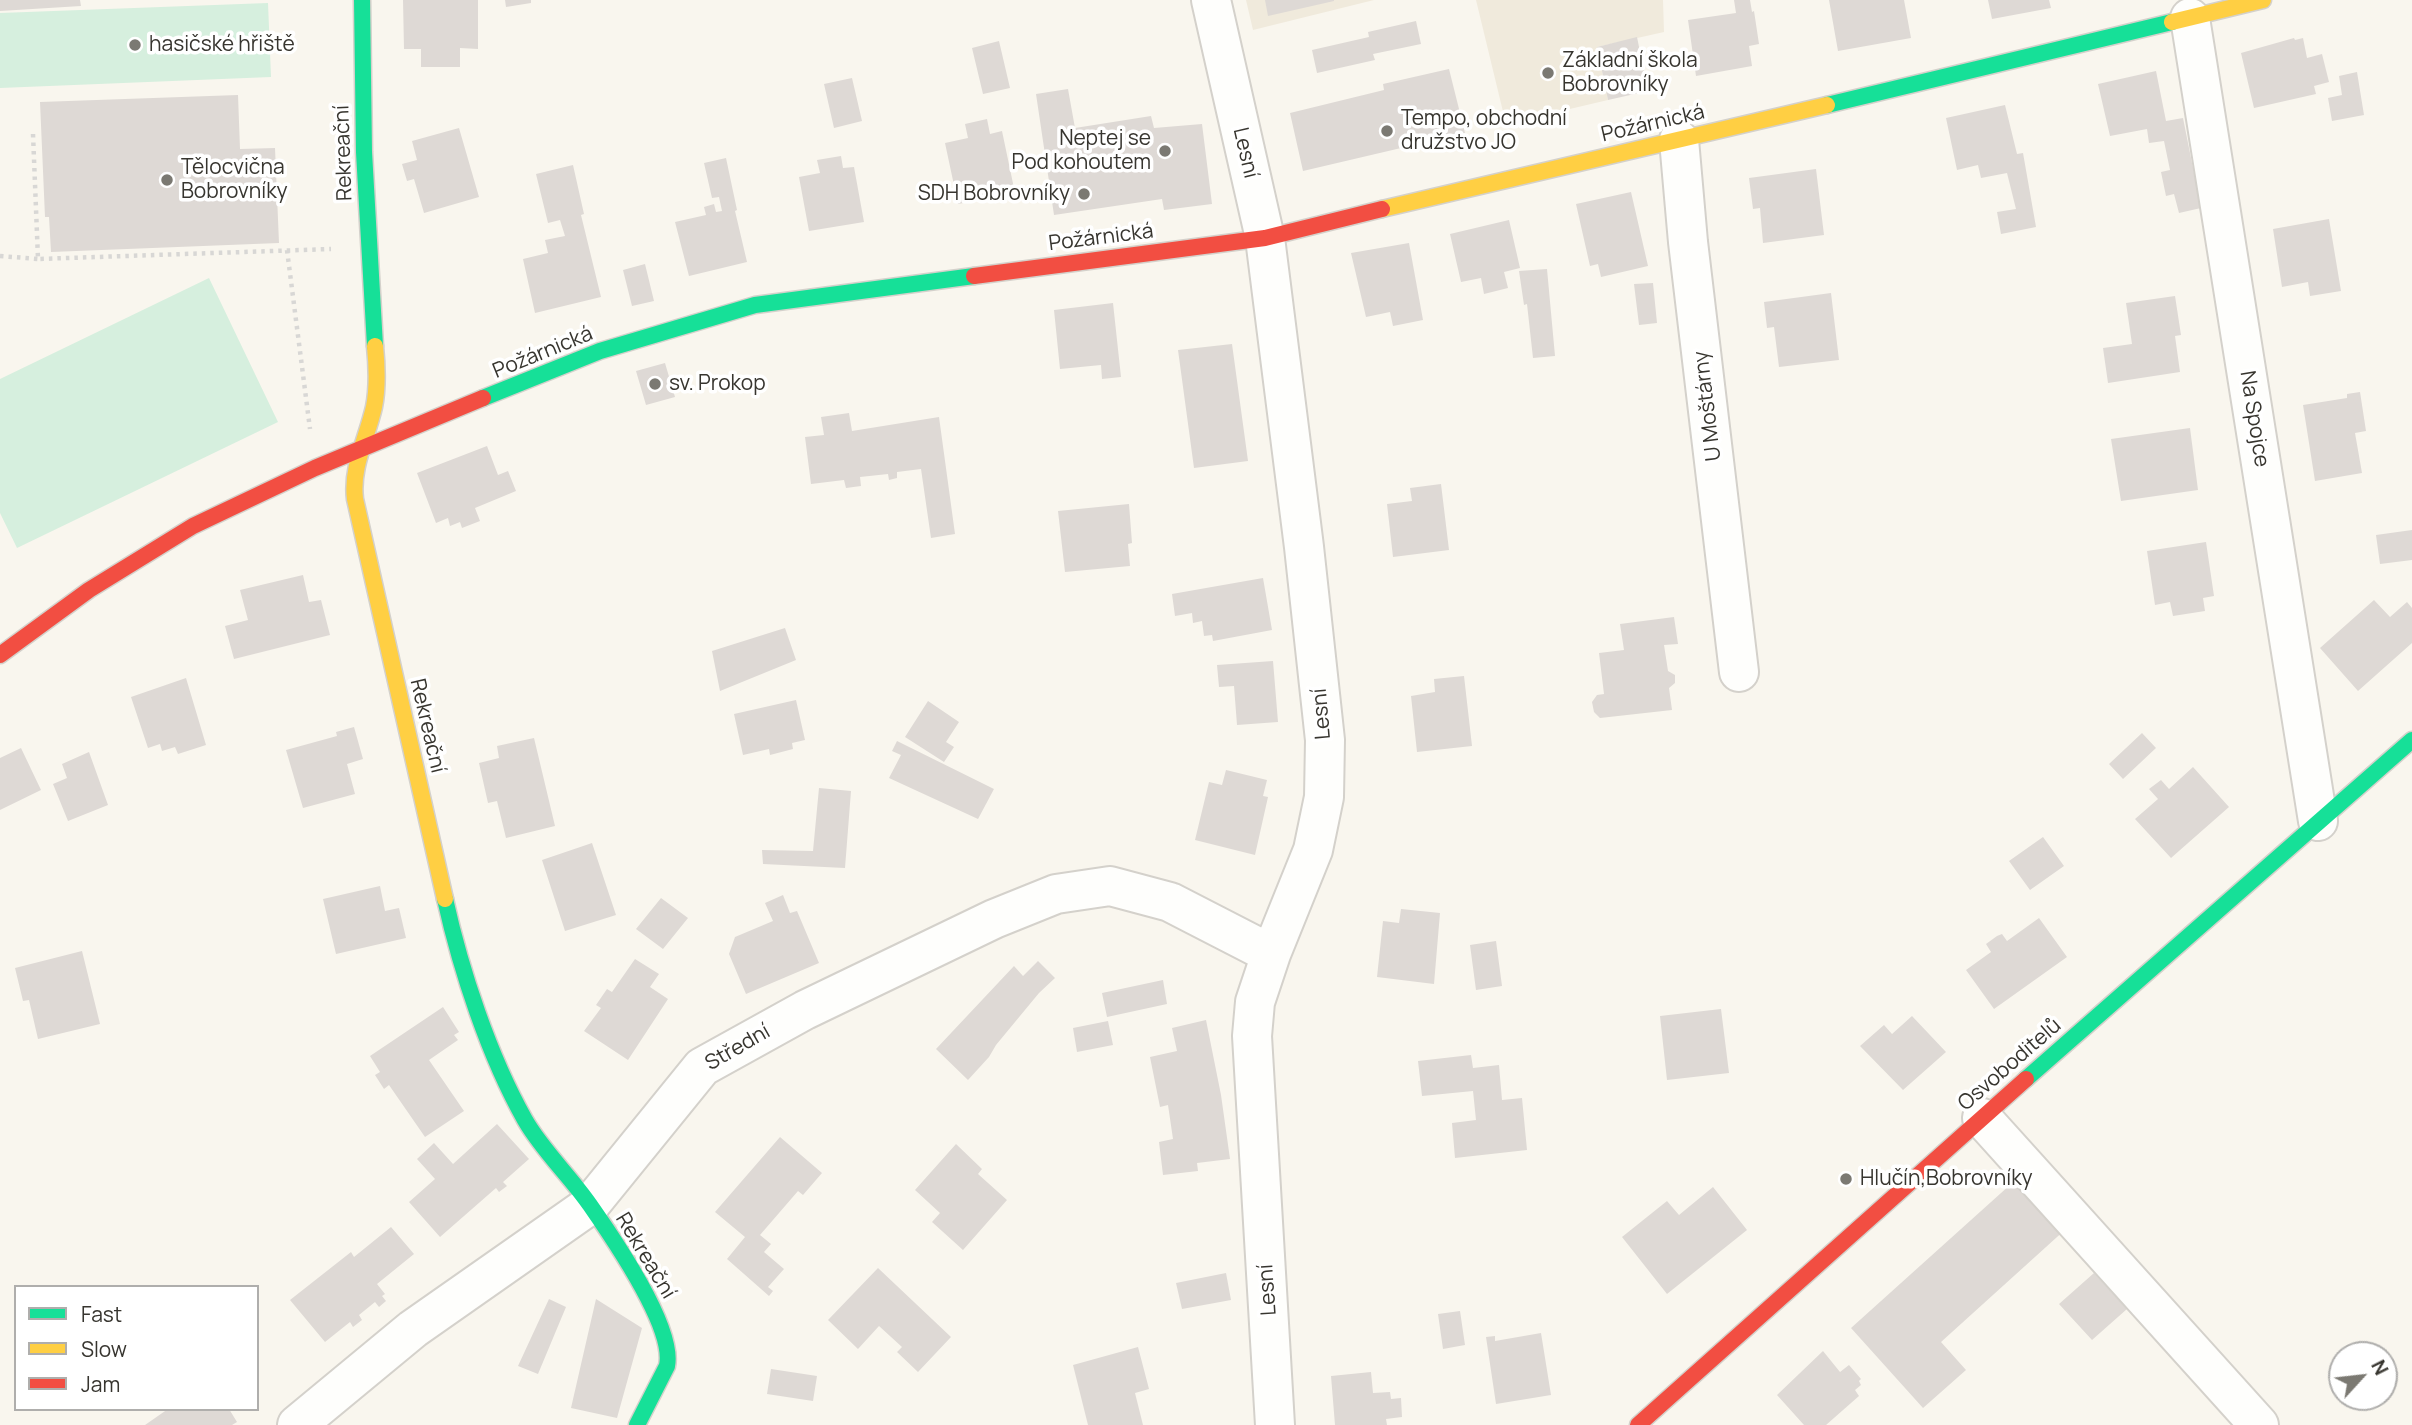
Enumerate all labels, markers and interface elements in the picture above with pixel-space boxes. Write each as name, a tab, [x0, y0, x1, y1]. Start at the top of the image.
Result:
place label: hasičské hřiště	[149, 32, 295, 58]
marker: hasičské hřiště	[127, 37, 143, 53]
place label: Základní škola Bobrovníky	[1562, 48, 1698, 98]
marker: Základní škola Bobrovníky	[1540, 65, 1556, 81]
street label: Požárnická	[1599, 100, 1707, 148]
street label: Rekreační	[330, 105, 358, 201]
place label: Tempo, obchodní družstvo JO	[1401, 106, 1567, 156]
marker: Tempo, obchodní družstvo JO	[1379, 123, 1395, 139]
street label: Lesní	[1227, 125, 1263, 181]
place label: Neptej se Pod kohoutem	[1012, 126, 1151, 176]
marker: Neptej se Pod kohoutem	[1157, 143, 1173, 159]
place label: Tělocvična Bobrovníky	[181, 155, 288, 205]
marker: Tělocvična Bobrovníky	[159, 172, 175, 188]
place label: SDH Bobrovníky	[918, 181, 1070, 207]
marker: SDH Bobrovníky	[1076, 186, 1092, 202]
street label: Požárnická	[1047, 219, 1155, 257]
street label: Požárnická	[489, 322, 597, 384]
street label: U Moštárny	[1689, 350, 1727, 462]
street label: Na Spojce	[2234, 369, 2274, 469]
place label: sv. Prokop	[669, 371, 766, 397]
marker: sv. Prokop	[647, 376, 663, 392]
street label: Rekreační	[404, 676, 450, 776]
street label: Lesní	[1307, 687, 1337, 741]
street label: Osvoboditelů	[1953, 1013, 2067, 1117]
street label: Střední	[701, 1019, 775, 1077]
place label: Hlučín,Bobrovníky	[1860, 1166, 2033, 1192]
marker: Hlučín,Bobrovníky	[1838, 1171, 1854, 1187]
street label: Rekreační	[609, 1208, 681, 1304]
street label: Lesní	[1254, 1263, 1282, 1317]
legend	[14, 1285, 259, 1411]
text: Fast	[81, 1300, 122, 1328]
text: Slow	[81, 1335, 127, 1363]
north arrow	[2328, 1341, 2398, 1411]
text: N	[2365, 1355, 2395, 1379]
text: Jam	[81, 1370, 120, 1398]

